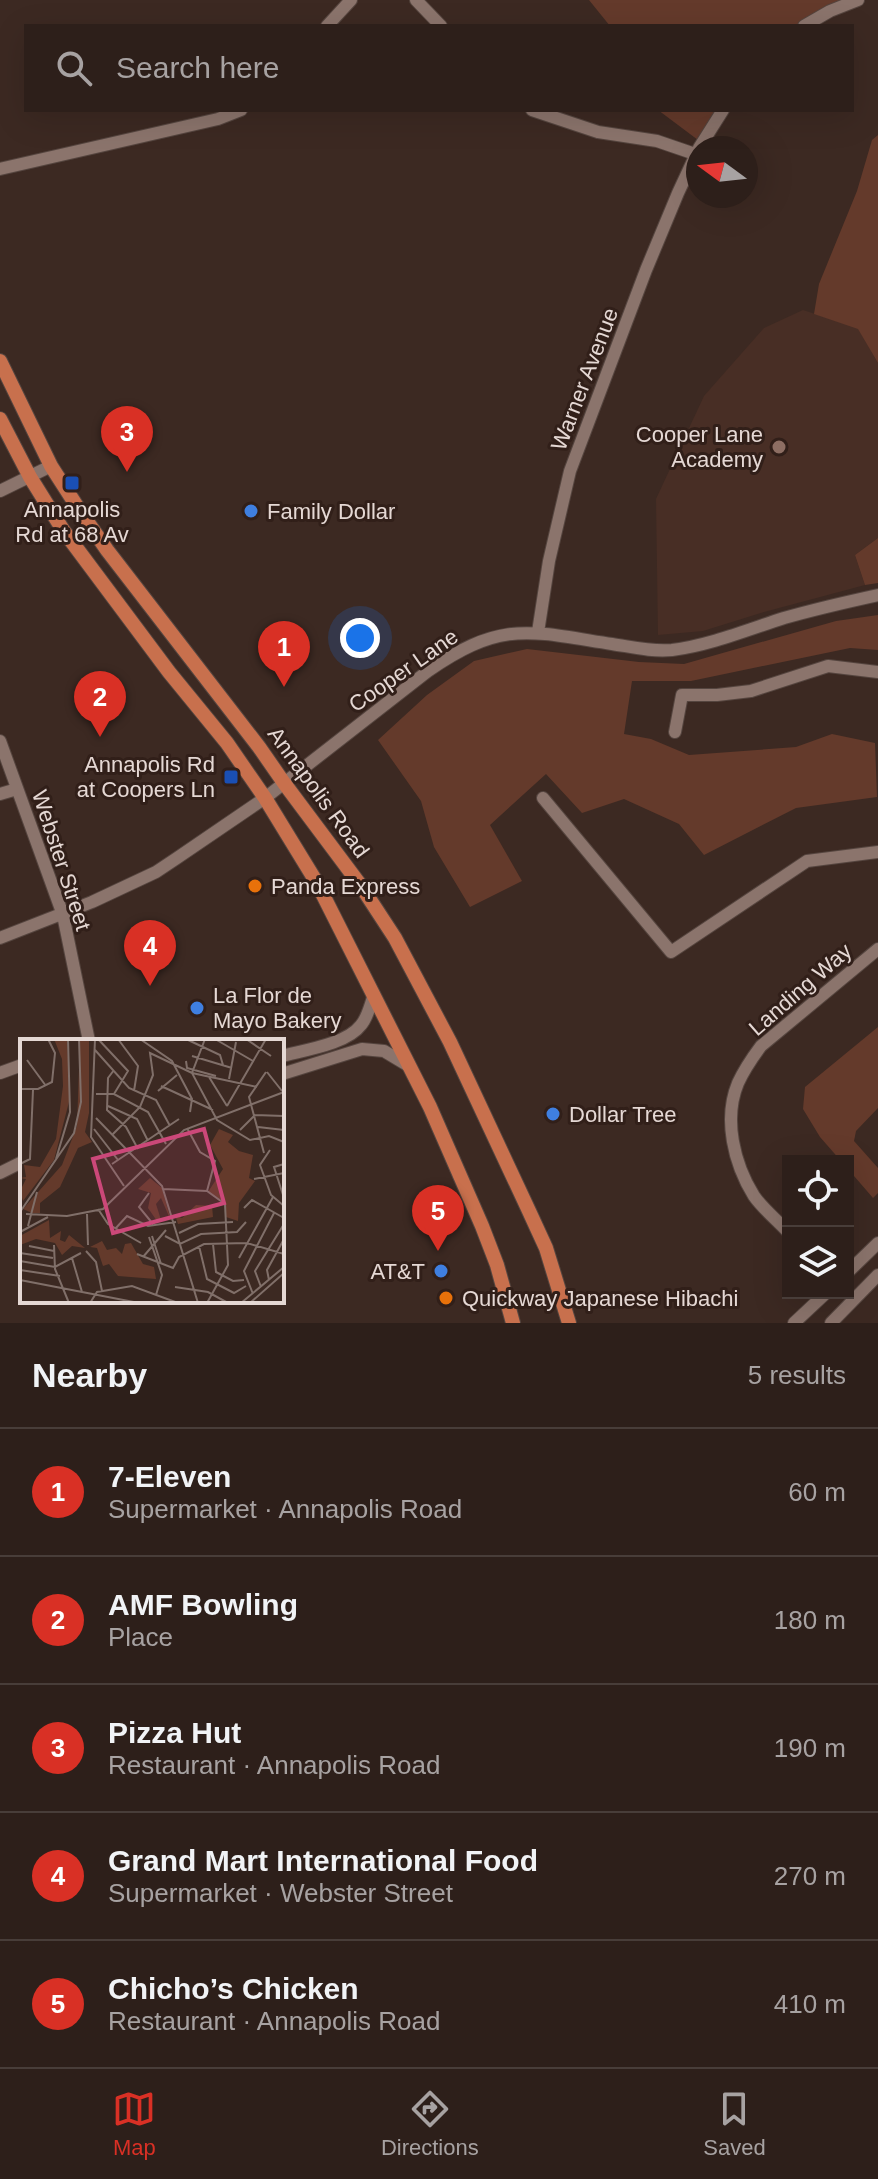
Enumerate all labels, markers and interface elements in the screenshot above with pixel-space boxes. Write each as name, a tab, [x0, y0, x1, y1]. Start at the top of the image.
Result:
search box	[24, 24, 854, 112]
icon: search	[52, 46, 96, 90]
text: Search here	[116, 51, 279, 84]
north arrow	[686, 136, 758, 208]
street label: Warner Avenue	[546, 304, 623, 454]
pin: 3	[101, 406, 153, 472]
place label: Cooper Lane Academy	[636, 422, 763, 472]
marker: Cooper Lane Academy	[770, 438, 788, 456]
marker: Annapolis Rd at 68 Av	[63, 474, 81, 492]
place label: Annapolis Rd at 68 Av	[15, 497, 129, 547]
place label: Family Dollar	[267, 499, 395, 524]
marker: Family Dollar	[242, 502, 260, 520]
your location	[340, 618, 380, 658]
pin: 1	[258, 621, 310, 687]
street label: Cooper Lane	[344, 624, 463, 717]
pin: 2	[74, 671, 126, 737]
street label: Annapolis Road	[263, 722, 374, 862]
place label: Annapolis Rd at Coopers Ln	[77, 752, 215, 802]
marker: Annapolis Rd at Coopers Ln	[222, 768, 240, 786]
street label: Webster Street	[27, 787, 96, 934]
place label: Panda Express	[271, 874, 420, 899]
marker: Panda Express	[246, 877, 264, 895]
pin: 4	[124, 920, 176, 986]
street label: Landing Way	[744, 938, 857, 1041]
place label: La Flor de Mayo Bakery	[213, 983, 341, 1033]
marker: La Flor de Mayo Bakery	[188, 999, 206, 1017]
inset map	[20, 1039, 284, 1303]
place label: Dollar Tree	[569, 1102, 677, 1127]
marker: Dollar Tree	[544, 1105, 562, 1123]
map controls	[782, 1155, 854, 1299]
button: locate	[782, 1155, 854, 1227]
pin: 5	[412, 1185, 464, 1251]
button: layers	[782, 1227, 854, 1299]
place label: AT&T	[370, 1259, 425, 1284]
marker: AT&T	[432, 1262, 450, 1280]
place label: Quickway Japanese Hibachi	[462, 1286, 738, 1311]
marker: Quickway Japanese Hibachi	[437, 1289, 455, 1307]
text: Nearby	[32, 1356, 147, 1394]
text: 5 results	[748, 1360, 846, 1390]
text: 7-Eleven	[108, 1460, 231, 1493]
text: 1	[51, 1477, 65, 1507]
text: 60 m	[788, 1477, 846, 1507]
text: Supermarket · Annapolis Road	[108, 1494, 462, 1524]
text: AMF Bowling	[108, 1588, 298, 1621]
text: 2	[51, 1605, 65, 1635]
text: 180 m	[774, 1605, 846, 1635]
text: Place	[108, 1622, 173, 1652]
text: Pizza Hut	[108, 1716, 241, 1749]
text: 3	[51, 1733, 65, 1763]
text: 190 m	[774, 1733, 846, 1763]
text: Restaurant · Annapolis Road	[108, 1750, 440, 1780]
text: Grand Mart International Food	[108, 1844, 538, 1877]
text: 4	[51, 1861, 65, 1891]
text: 270 m	[774, 1861, 846, 1891]
text: Supermarket · Webster Street	[108, 1878, 453, 1908]
text: Chicho’s Chicken	[108, 1972, 359, 2005]
text: 5	[51, 1989, 65, 2019]
text: 410 m	[774, 1989, 846, 2019]
text: Restaurant · Annapolis Road	[108, 2006, 440, 2036]
tab: Map	[112, 2087, 156, 2161]
tab: Directions	[381, 2087, 479, 2161]
tab: Saved	[703, 2087, 766, 2161]

